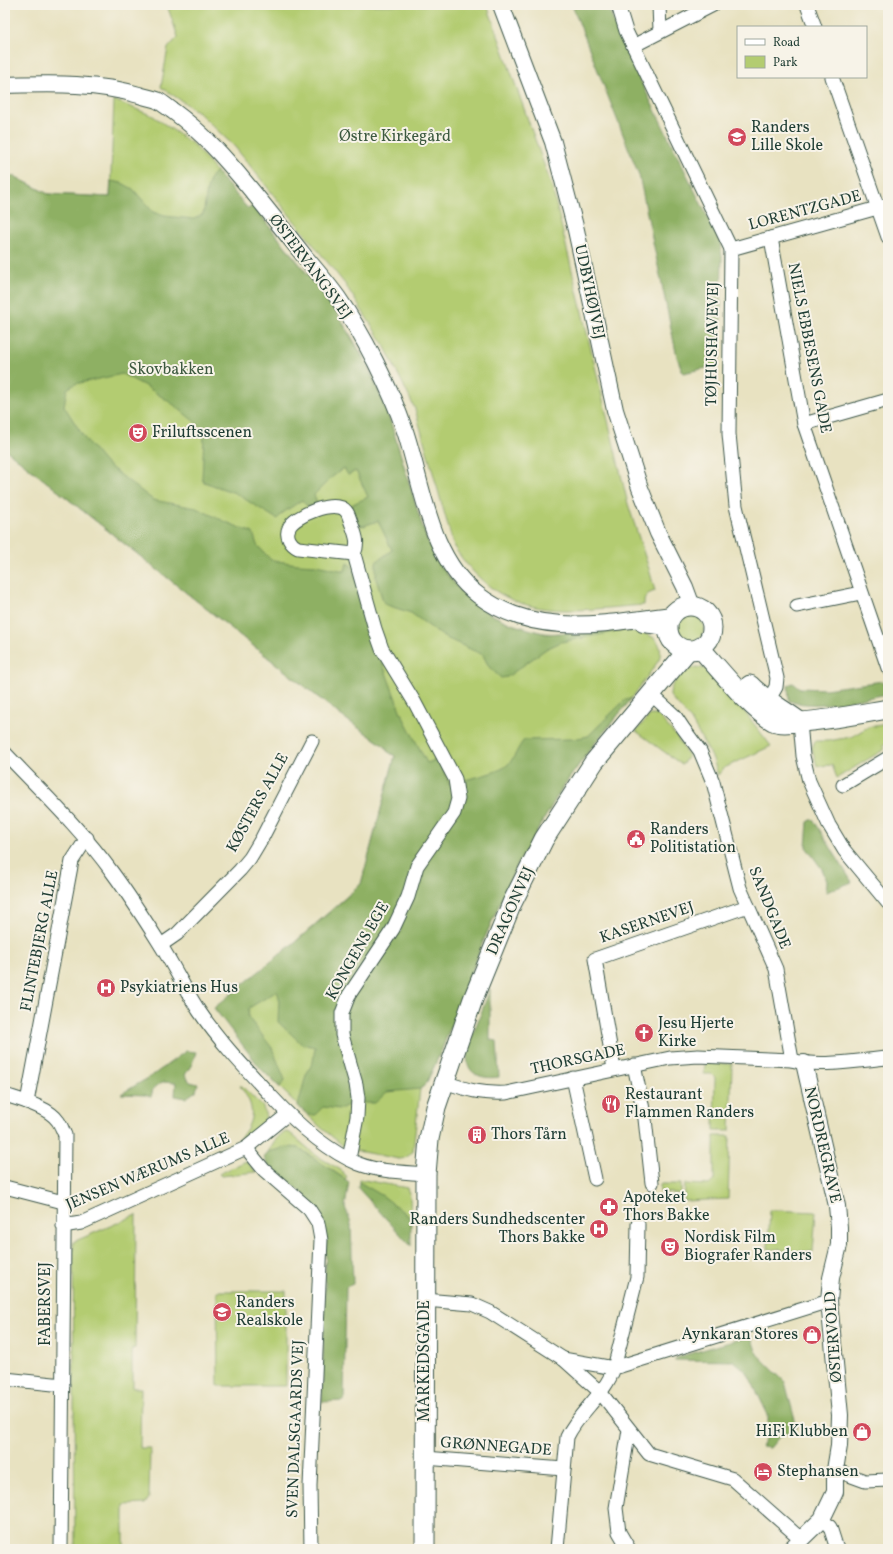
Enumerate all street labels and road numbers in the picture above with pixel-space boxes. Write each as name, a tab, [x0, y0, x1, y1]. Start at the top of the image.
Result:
street label: LORENTZGADE	[746, 185, 864, 237]
street label: ØSTERVANGSVEJ	[263, 210, 357, 324]
street label: UDBYHØJVEJ	[568, 242, 610, 342]
street label: NIELS EBBESENS GADE	[782, 261, 836, 435]
street label: TØJHUSHAVEVEJ	[701, 281, 725, 407]
street label: KØSTERS ALLE	[222, 749, 294, 857]
street label: DRAGONVEJ	[482, 863, 540, 959]
street label: SANDGADE	[742, 863, 796, 953]
street label: FLINTEBJERG ALLE	[16, 868, 64, 1014]
street label: KASERNEVEJ	[597, 897, 697, 949]
street label: KONGENS EGE	[321, 898, 395, 1004]
street label: THORSGADE	[529, 1039, 627, 1081]
street label: NORDREGRAVE	[798, 1085, 846, 1205]
street label: JENSEN WÆRUMS ALLE	[63, 1127, 233, 1217]
street label: FABERSVEJ	[35, 1262, 57, 1346]
street label: ØSTERVOLD	[820, 1290, 848, 1383]
street label: MARKEDSGADE	[414, 1300, 436, 1422]
street label: SVEN DALSGAARDS VEJ	[282, 1339, 310, 1519]
street label: GRØNNEGADE	[440, 1432, 552, 1462]

